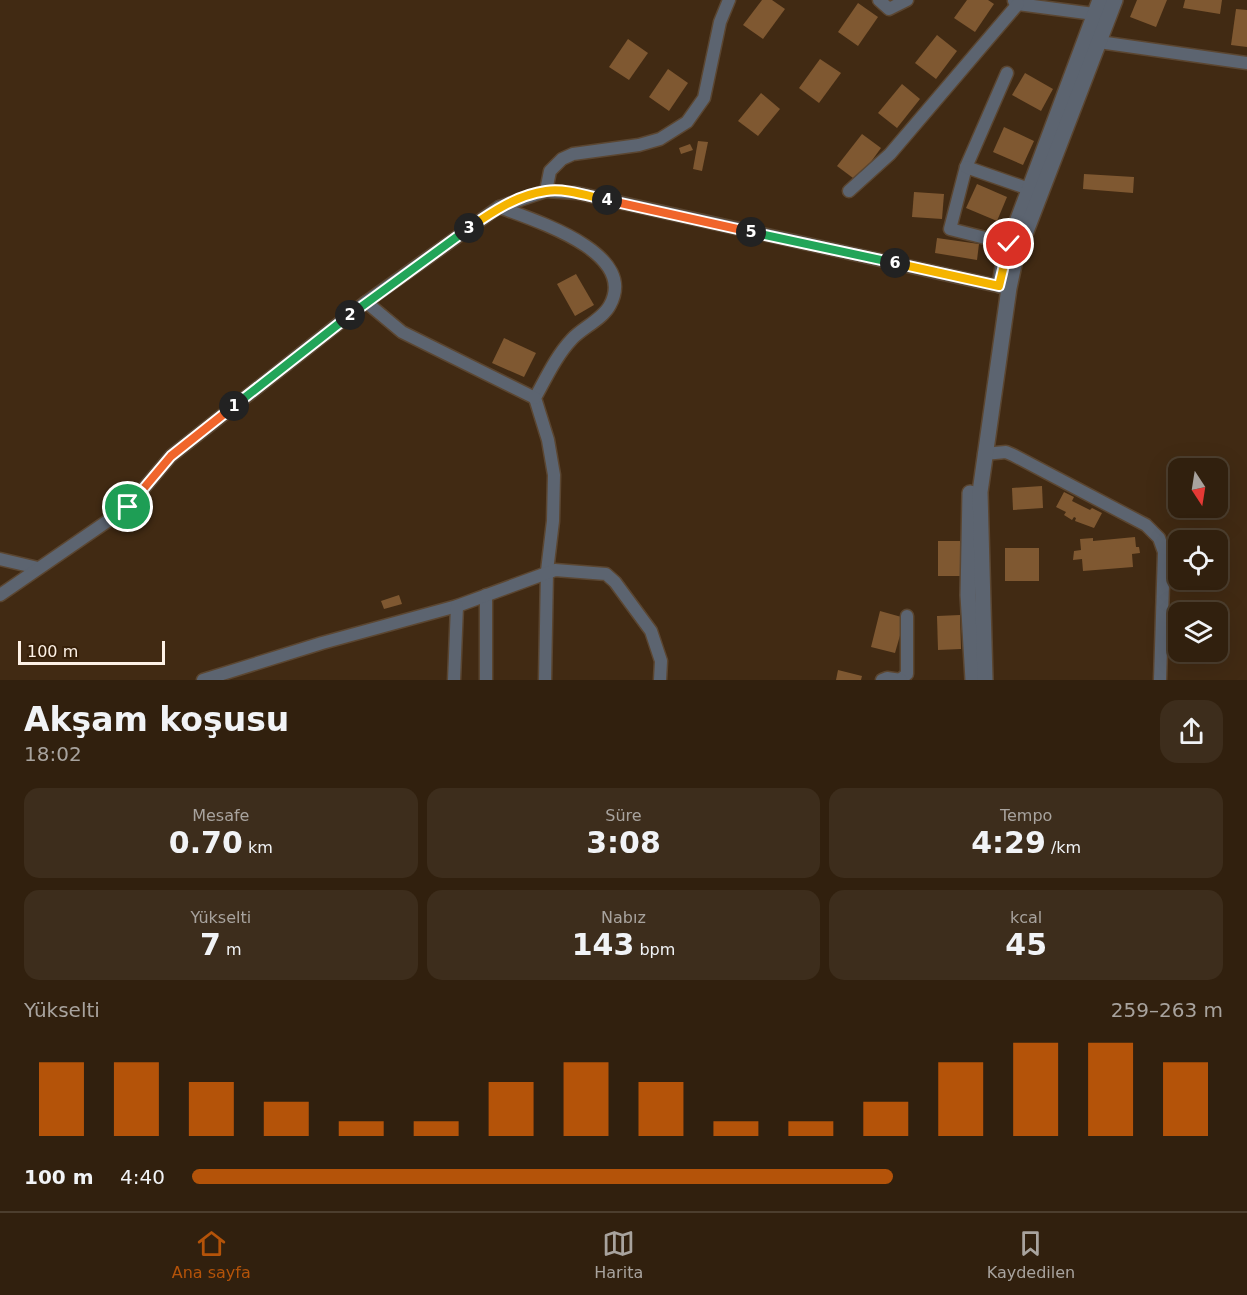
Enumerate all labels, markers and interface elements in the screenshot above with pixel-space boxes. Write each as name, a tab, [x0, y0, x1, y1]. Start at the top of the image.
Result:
pin: 4	[592, 185, 622, 215]
text: 4	[601, 190, 613, 209]
pin: 3	[454, 213, 484, 243]
pin: 5	[736, 217, 766, 247]
text: 3	[463, 218, 475, 237]
pin	[983, 218, 1034, 269]
text: 5	[745, 222, 757, 241]
icon: check	[992, 227, 1025, 260]
pin: 6	[880, 248, 910, 278]
text: 6	[889, 253, 901, 272]
pin: 2	[335, 300, 365, 330]
text: 2	[344, 305, 356, 324]
pin: 1	[219, 391, 249, 421]
text: 1	[228, 396, 240, 415]
north arrow	[1168, 458, 1228, 518]
map controls	[1168, 458, 1228, 662]
pin	[102, 481, 153, 532]
icon: arrive	[111, 490, 144, 523]
button: locate	[1168, 530, 1228, 590]
button: layers	[1168, 602, 1228, 662]
scale bar	[18, 638, 165, 666]
text: 100 m	[27, 642, 78, 661]
text: Akşam koşusu	[24, 700, 289, 739]
button: share	[1160, 700, 1223, 763]
text: 18:02	[24, 742, 82, 766]
text: Mesafe	[192, 806, 249, 825]
text: Süre	[605, 806, 642, 825]
text: Tempo	[1000, 806, 1052, 825]
text: 0.70	[169, 825, 243, 860]
text: 3:08	[586, 825, 661, 860]
text: 4:29	[971, 825, 1046, 860]
text: km	[243, 838, 273, 857]
text: /km	[1046, 838, 1081, 857]
text: Yükselti	[190, 908, 251, 927]
text: Nabız	[601, 908, 646, 927]
text: kcal	[1010, 908, 1042, 927]
text: 7	[200, 927, 221, 962]
text: 143	[572, 927, 634, 962]
text: 45	[1005, 927, 1047, 962]
text: m	[221, 940, 242, 959]
text: bpm	[634, 940, 675, 959]
text: Yükselti	[24, 998, 100, 1022]
text: 259–263 m	[1111, 998, 1223, 1022]
text: 100 m	[24, 1165, 94, 1189]
text: 4:40	[120, 1165, 165, 1189]
tab: Ana sayfa	[172, 1227, 251, 1282]
tab: Harita	[594, 1227, 643, 1282]
tab: Kaydedilen	[987, 1227, 1075, 1282]

